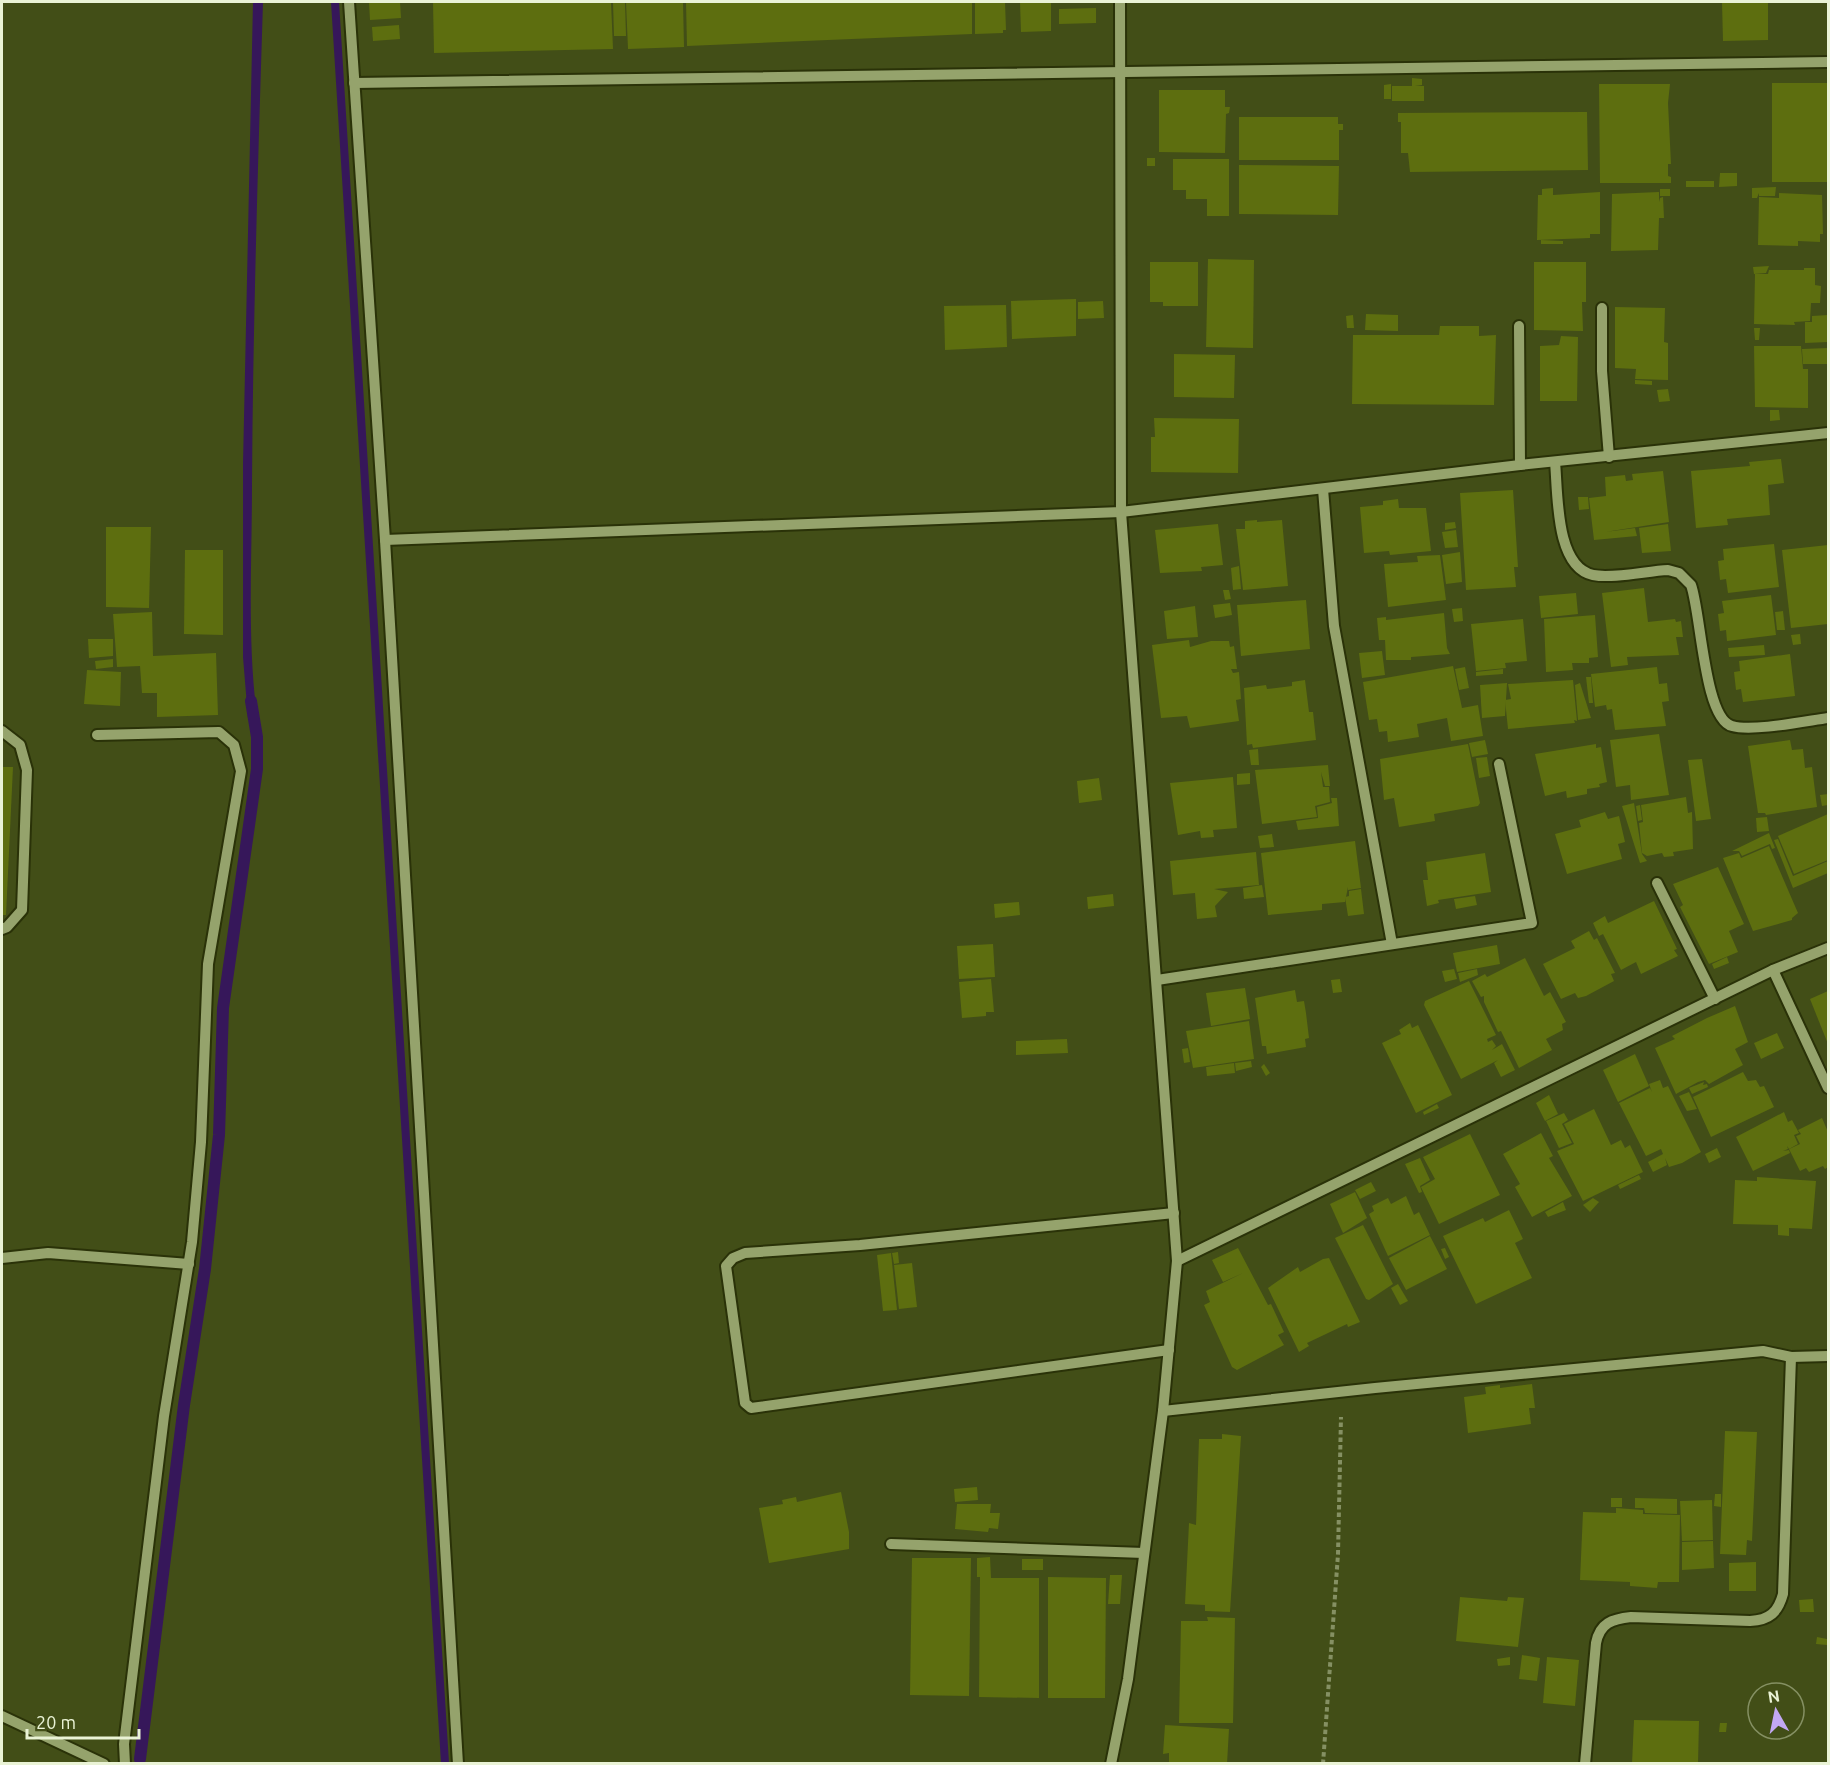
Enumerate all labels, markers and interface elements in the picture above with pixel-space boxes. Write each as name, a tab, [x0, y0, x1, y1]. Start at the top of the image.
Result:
north arrow	[1746, 1681, 1806, 1741]
text: N	[1766, 1686, 1781, 1706]
scale bar	[27, 1702, 140, 1740]
text: 20 m	[36, 1712, 76, 1732]

